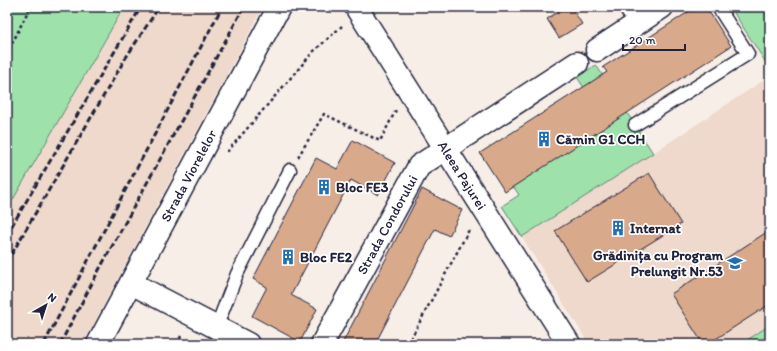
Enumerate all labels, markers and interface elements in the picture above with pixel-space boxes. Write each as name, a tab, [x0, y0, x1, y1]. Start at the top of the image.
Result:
scale bar	[623, 26, 685, 52]
text: 20 m	[629, 33, 656, 47]
street label: Strada Viorelelor	[157, 127, 221, 225]
building icon: Cămin G1 CCH	[535, 130, 553, 148]
place label: Cămin G1 CCH	[556, 131, 645, 148]
street label: Aleea Pajurei	[434, 138, 490, 213]
street label: Strada Condorului	[354, 172, 421, 277]
building icon: Bloc FE3	[315, 178, 333, 196]
place label: Bloc FE3	[336, 179, 389, 196]
building icon: Internat	[609, 219, 627, 237]
place label: Internat	[630, 220, 681, 237]
place label: Grădinița cu Program Prelungit Nr.53	[593, 247, 724, 280]
building icon: Bloc FE2	[279, 248, 297, 266]
place label: Bloc FE2	[300, 249, 353, 266]
school or university icon: Grădinița cu Program Prelungit Nr.53	[726, 254, 744, 272]
north arrow	[26, 285, 66, 325]
text: N	[45, 290, 59, 305]

